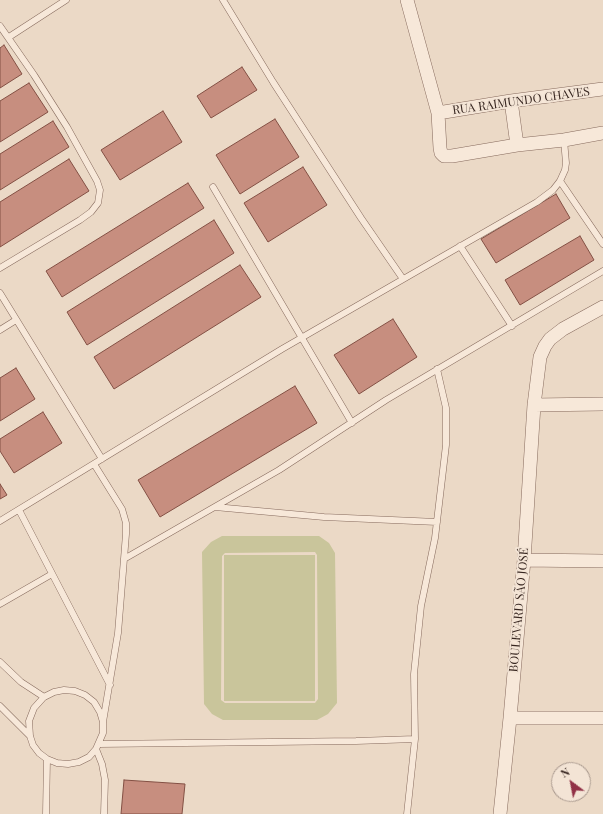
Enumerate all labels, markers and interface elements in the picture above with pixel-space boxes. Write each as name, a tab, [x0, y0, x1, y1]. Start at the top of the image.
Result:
street label: RUA RAIMUNDO CHAVES	[451, 84, 591, 118]
street label: BOULEVARD SÃO JOSÉ	[506, 547, 532, 673]
north arrow	[551, 762, 591, 802]
text: N	[558, 764, 572, 781]

